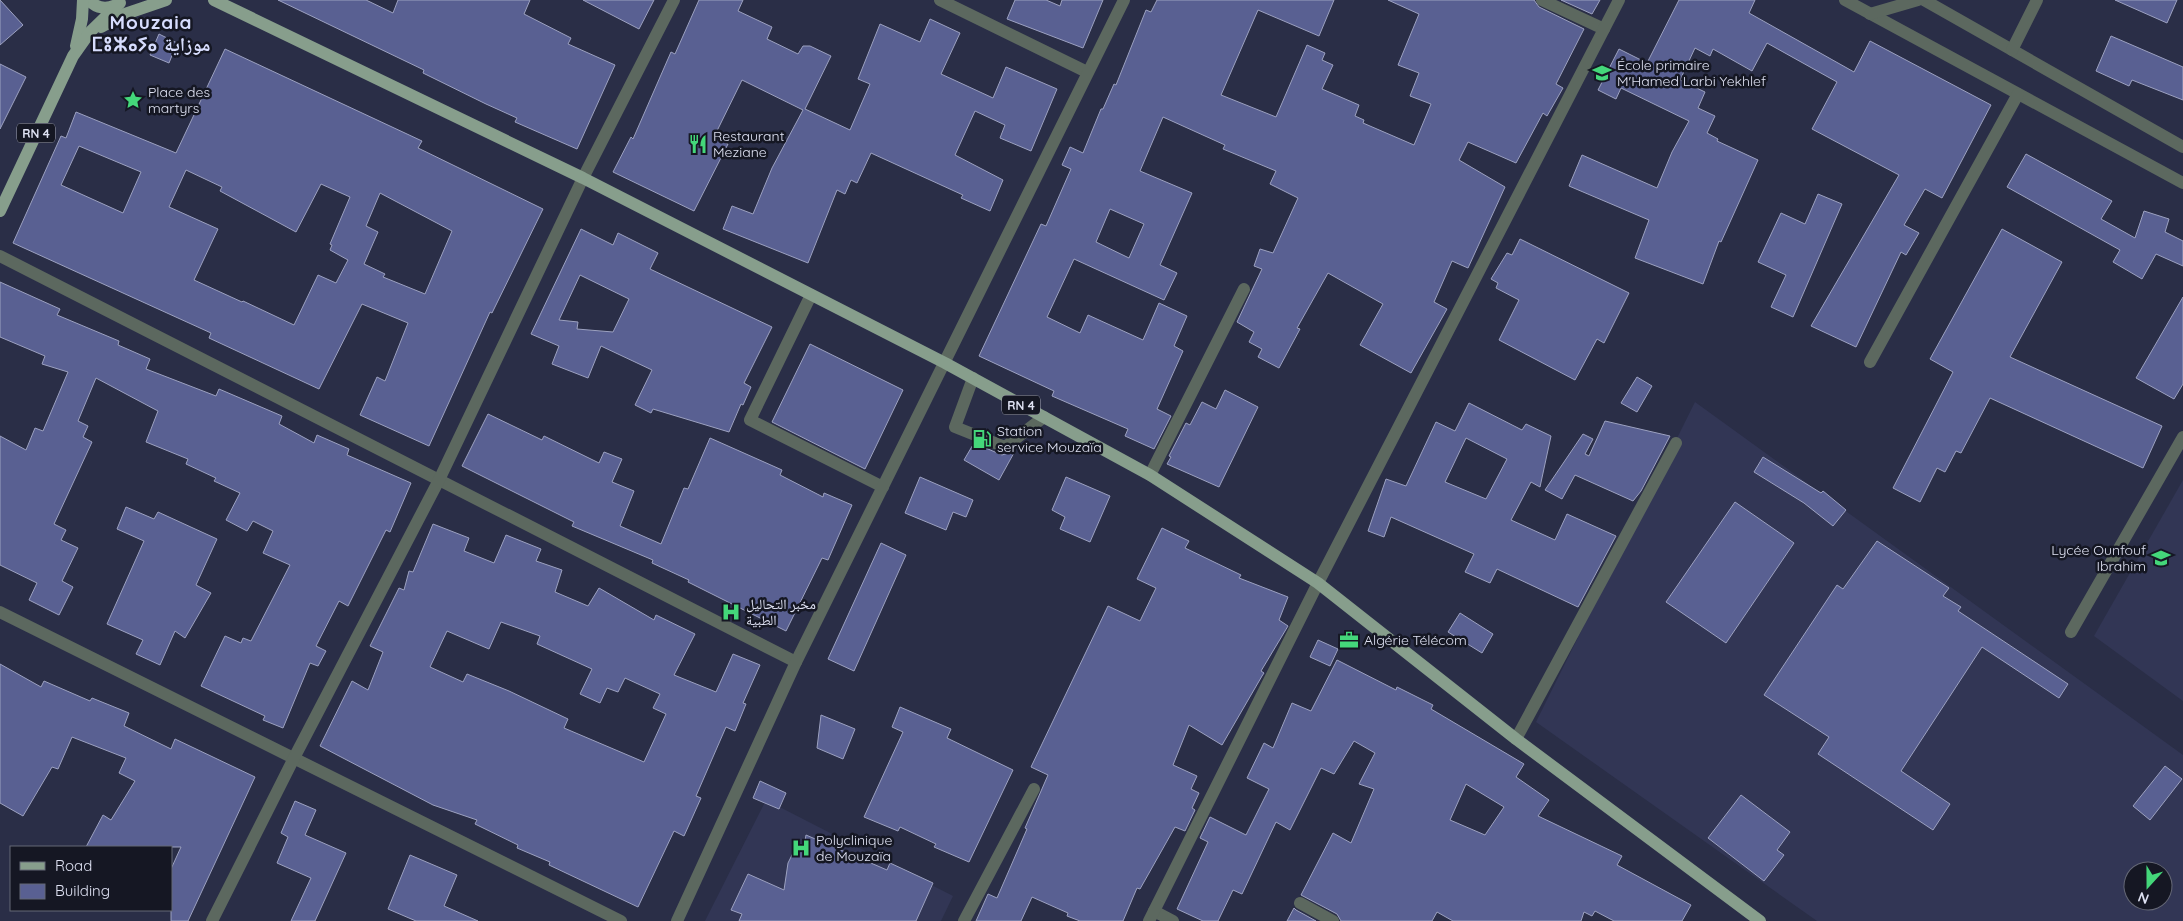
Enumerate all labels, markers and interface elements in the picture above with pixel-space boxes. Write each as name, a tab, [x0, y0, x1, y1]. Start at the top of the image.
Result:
district label: Mouzaia ⵎⵓⵣⴰⵢⴰ موزاية	[91, 10, 211, 56]
place label: École primaire M'Hamed Larbi Yekhlef	[1617, 56, 1766, 90]
school or university icon: École primaire M'Hamed Larbi Yekhlef	[1591, 62, 1613, 84]
place label: Place des martyrs	[148, 83, 210, 117]
place icon: Place des martyrs	[122, 89, 144, 111]
road number: RN 4	[17, 124, 55, 142]
place label: Restaurant Meziane	[713, 127, 785, 161]
restaurant icon: Restaurant Meziane	[687, 133, 709, 155]
road number: RN 4	[1002, 396, 1040, 414]
place label: Station service Mouzaïa	[997, 422, 1102, 456]
fuel station icon: Station service Mouzaïa	[971, 428, 993, 450]
place label: Lycée Ounfouf Ibrahim	[2051, 541, 2146, 575]
school or university icon: Lycée Ounfouf Ibrahim	[2150, 547, 2172, 569]
place label: مخبر التحاليل الطبية	[746, 595, 816, 629]
hospital icon: مخبر التحاليل الطبية	[720, 601, 742, 623]
office icon: Algérie Télécom	[1338, 629, 1360, 651]
place label: Algérie Télécom	[1364, 631, 1467, 649]
place label: Polyclinique de Mouzaïa	[816, 831, 893, 865]
hospital icon: Polyclinique de Mouzaïa	[790, 837, 812, 859]
legend	[10, 846, 172, 911]
text: Road	[55, 856, 92, 875]
north arrow	[2123, 861, 2173, 911]
text: Building	[55, 881, 110, 900]
text: N	[2135, 888, 2151, 908]

